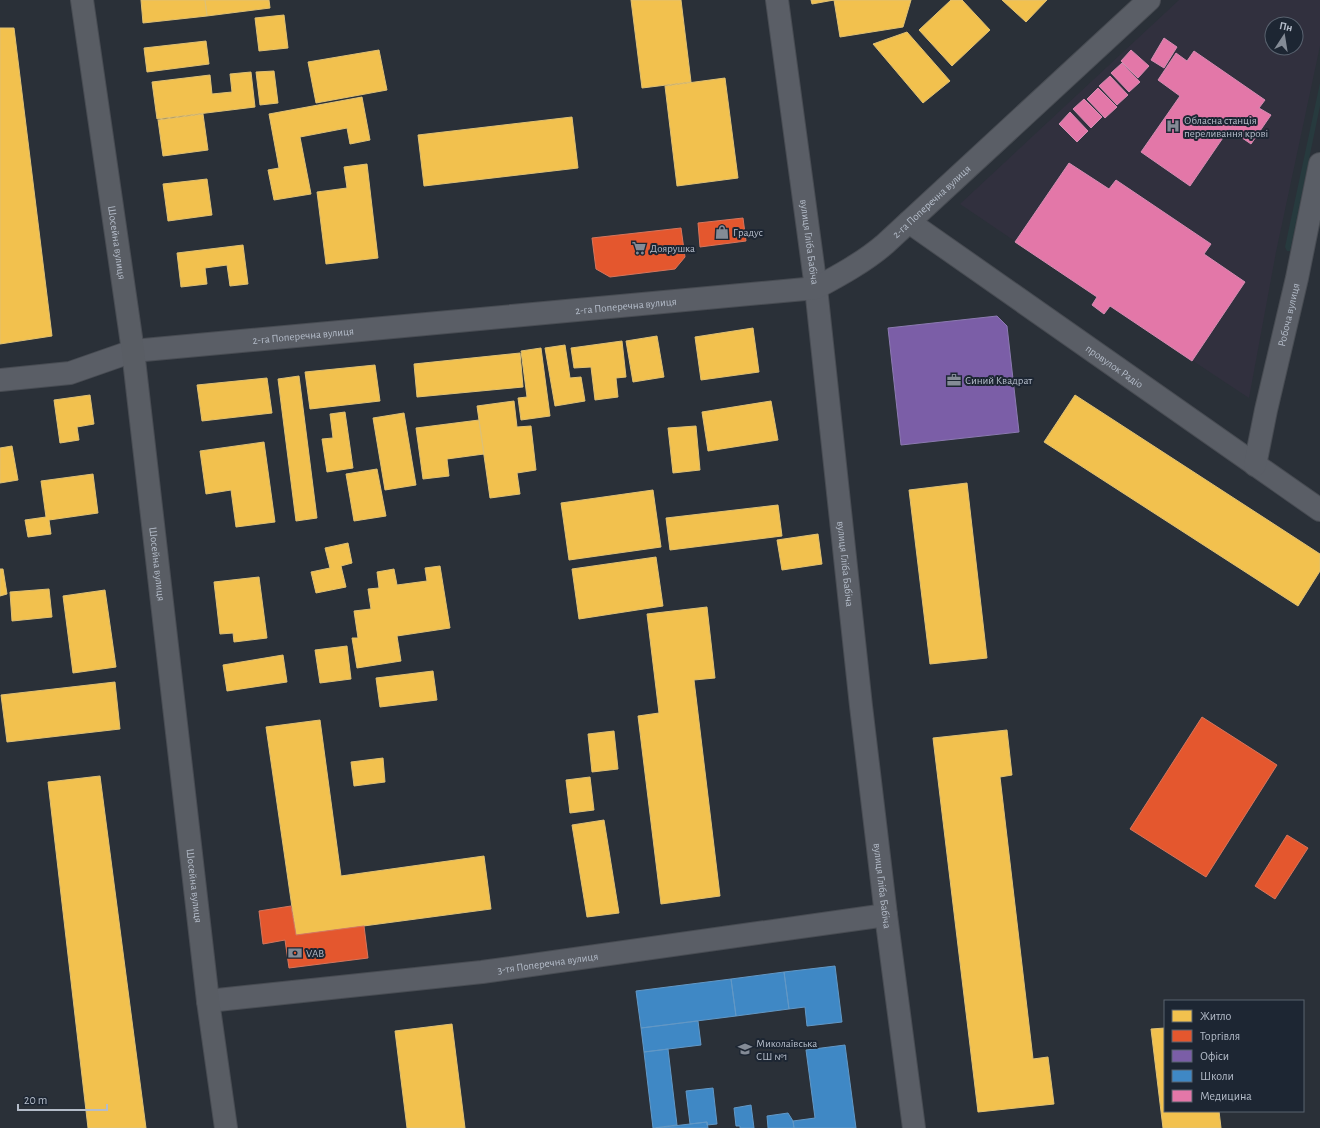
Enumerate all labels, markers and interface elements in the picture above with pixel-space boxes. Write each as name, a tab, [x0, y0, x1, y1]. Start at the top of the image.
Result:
north arrow	[1264, 16, 1304, 56]
text: Пн	[1278, 20, 1294, 33]
place label: Обласна станція переливання крові	[1184, 115, 1268, 139]
hospital icon: Обласна станція переливання крові	[1165, 118, 1181, 134]
street label: 2-га Поперечна вулиця	[891, 163, 973, 240]
street label: вулиця Гліба Бабіча	[798, 199, 820, 285]
street label: Шосейна вулиця	[106, 205, 128, 280]
shop icon: Градус	[714, 224, 730, 240]
place label: Градус	[733, 227, 763, 238]
supermarket icon: Доярушка	[631, 240, 647, 256]
place label: Доярушка	[650, 243, 695, 254]
street label: Робоча вулиця	[1276, 282, 1302, 348]
street label: 2-га Поперечна вулиця	[575, 296, 677, 316]
street label: 2-га Поперечна вулиця	[252, 326, 354, 346]
street label: провулок Радіо	[1083, 343, 1145, 390]
office icon: Синий Квадрат	[946, 372, 962, 388]
place label: Синий Квадрат	[965, 375, 1032, 386]
street label: вулиця Гліба Бабіча	[835, 520, 855, 607]
street label: Шосейна вулиця	[147, 526, 167, 602]
street label: вулиця Гліба Бабіча	[871, 842, 893, 929]
street label: Шосейна вулиця	[184, 848, 204, 924]
bank icon: VAB	[287, 945, 303, 961]
place label: VAB	[306, 948, 324, 959]
street label: 3-тя Поперечна вулиця	[497, 951, 599, 976]
legend	[1164, 1000, 1304, 1112]
text: Житло	[1200, 1010, 1232, 1022]
text: Торгівля	[1200, 1030, 1240, 1042]
place label: Миколаївська СШ №1	[756, 1038, 817, 1062]
school or university icon: Миколаївська СШ №1	[737, 1041, 753, 1057]
text: Офіси	[1200, 1050, 1229, 1062]
text: Школи	[1200, 1070, 1234, 1082]
scale bar	[18, 1086, 107, 1112]
text: Медицина	[1200, 1090, 1252, 1102]
text: 20 m	[24, 1094, 47, 1106]

